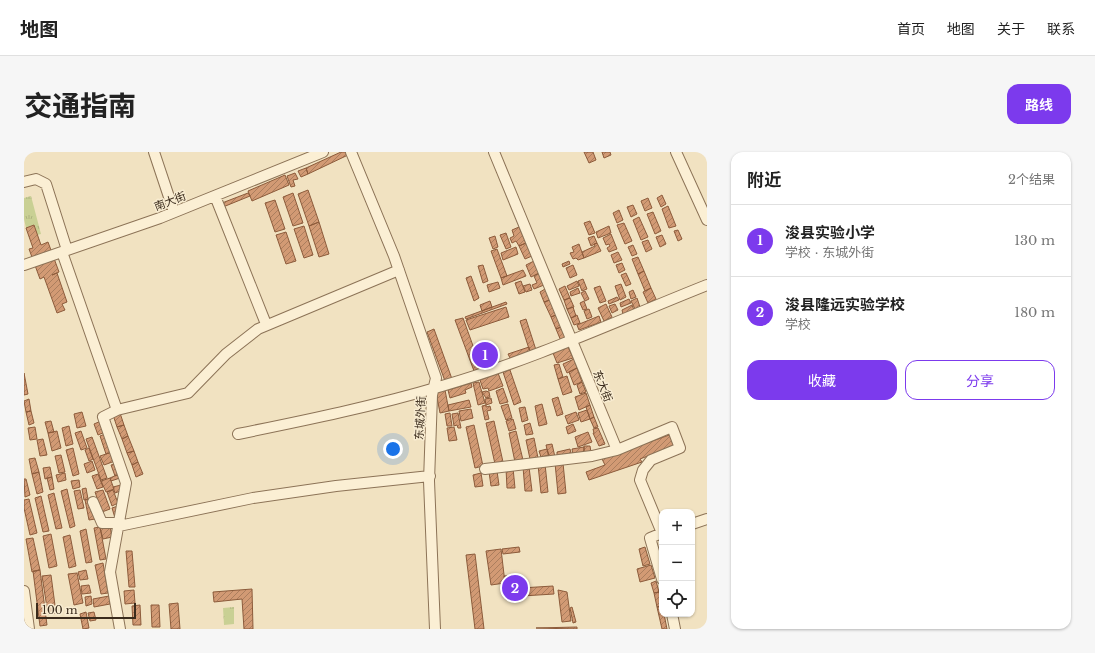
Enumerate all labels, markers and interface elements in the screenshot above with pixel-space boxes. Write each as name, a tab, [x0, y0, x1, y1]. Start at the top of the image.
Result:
text: 地图	[20, 18, 58, 41]
text: 首页	[897, 20, 925, 38]
text: 地图	[947, 20, 975, 38]
text: 关于	[997, 20, 1025, 38]
text: 联系	[1047, 20, 1075, 38]
button: 路线	[1007, 84, 1071, 124]
text: 交通指南	[24, 89, 136, 124]
text: 附近	[747, 170, 781, 191]
text: 2个结果	[1008, 171, 1055, 188]
street label: 南大街	[152, 189, 188, 213]
text: 浚县实验小学	[785, 223, 875, 242]
text: 1	[757, 232, 763, 249]
text: 130 m	[1014, 232, 1055, 249]
text: 学校 · 东城外街	[785, 244, 874, 261]
text: 浚县隆远实验学校	[785, 295, 905, 314]
text: 2	[756, 304, 764, 321]
text: 180 m	[1014, 304, 1055, 321]
text: 学校	[785, 316, 811, 333]
pin: 1	[472, 340, 498, 370]
button: 收藏	[747, 360, 897, 400]
button: 分享	[905, 360, 1055, 400]
street label: 东大街	[590, 368, 616, 404]
street label: 东城外街	[412, 396, 428, 440]
your location	[383, 439, 403, 459]
map controls	[659, 509, 695, 617]
button: +	[659, 509, 695, 545]
button: −	[659, 545, 695, 581]
pin: 2	[502, 573, 528, 603]
button: locate	[659, 581, 695, 617]
scale bar	[36, 601, 136, 620]
text: 100 m	[42, 603, 78, 617]

